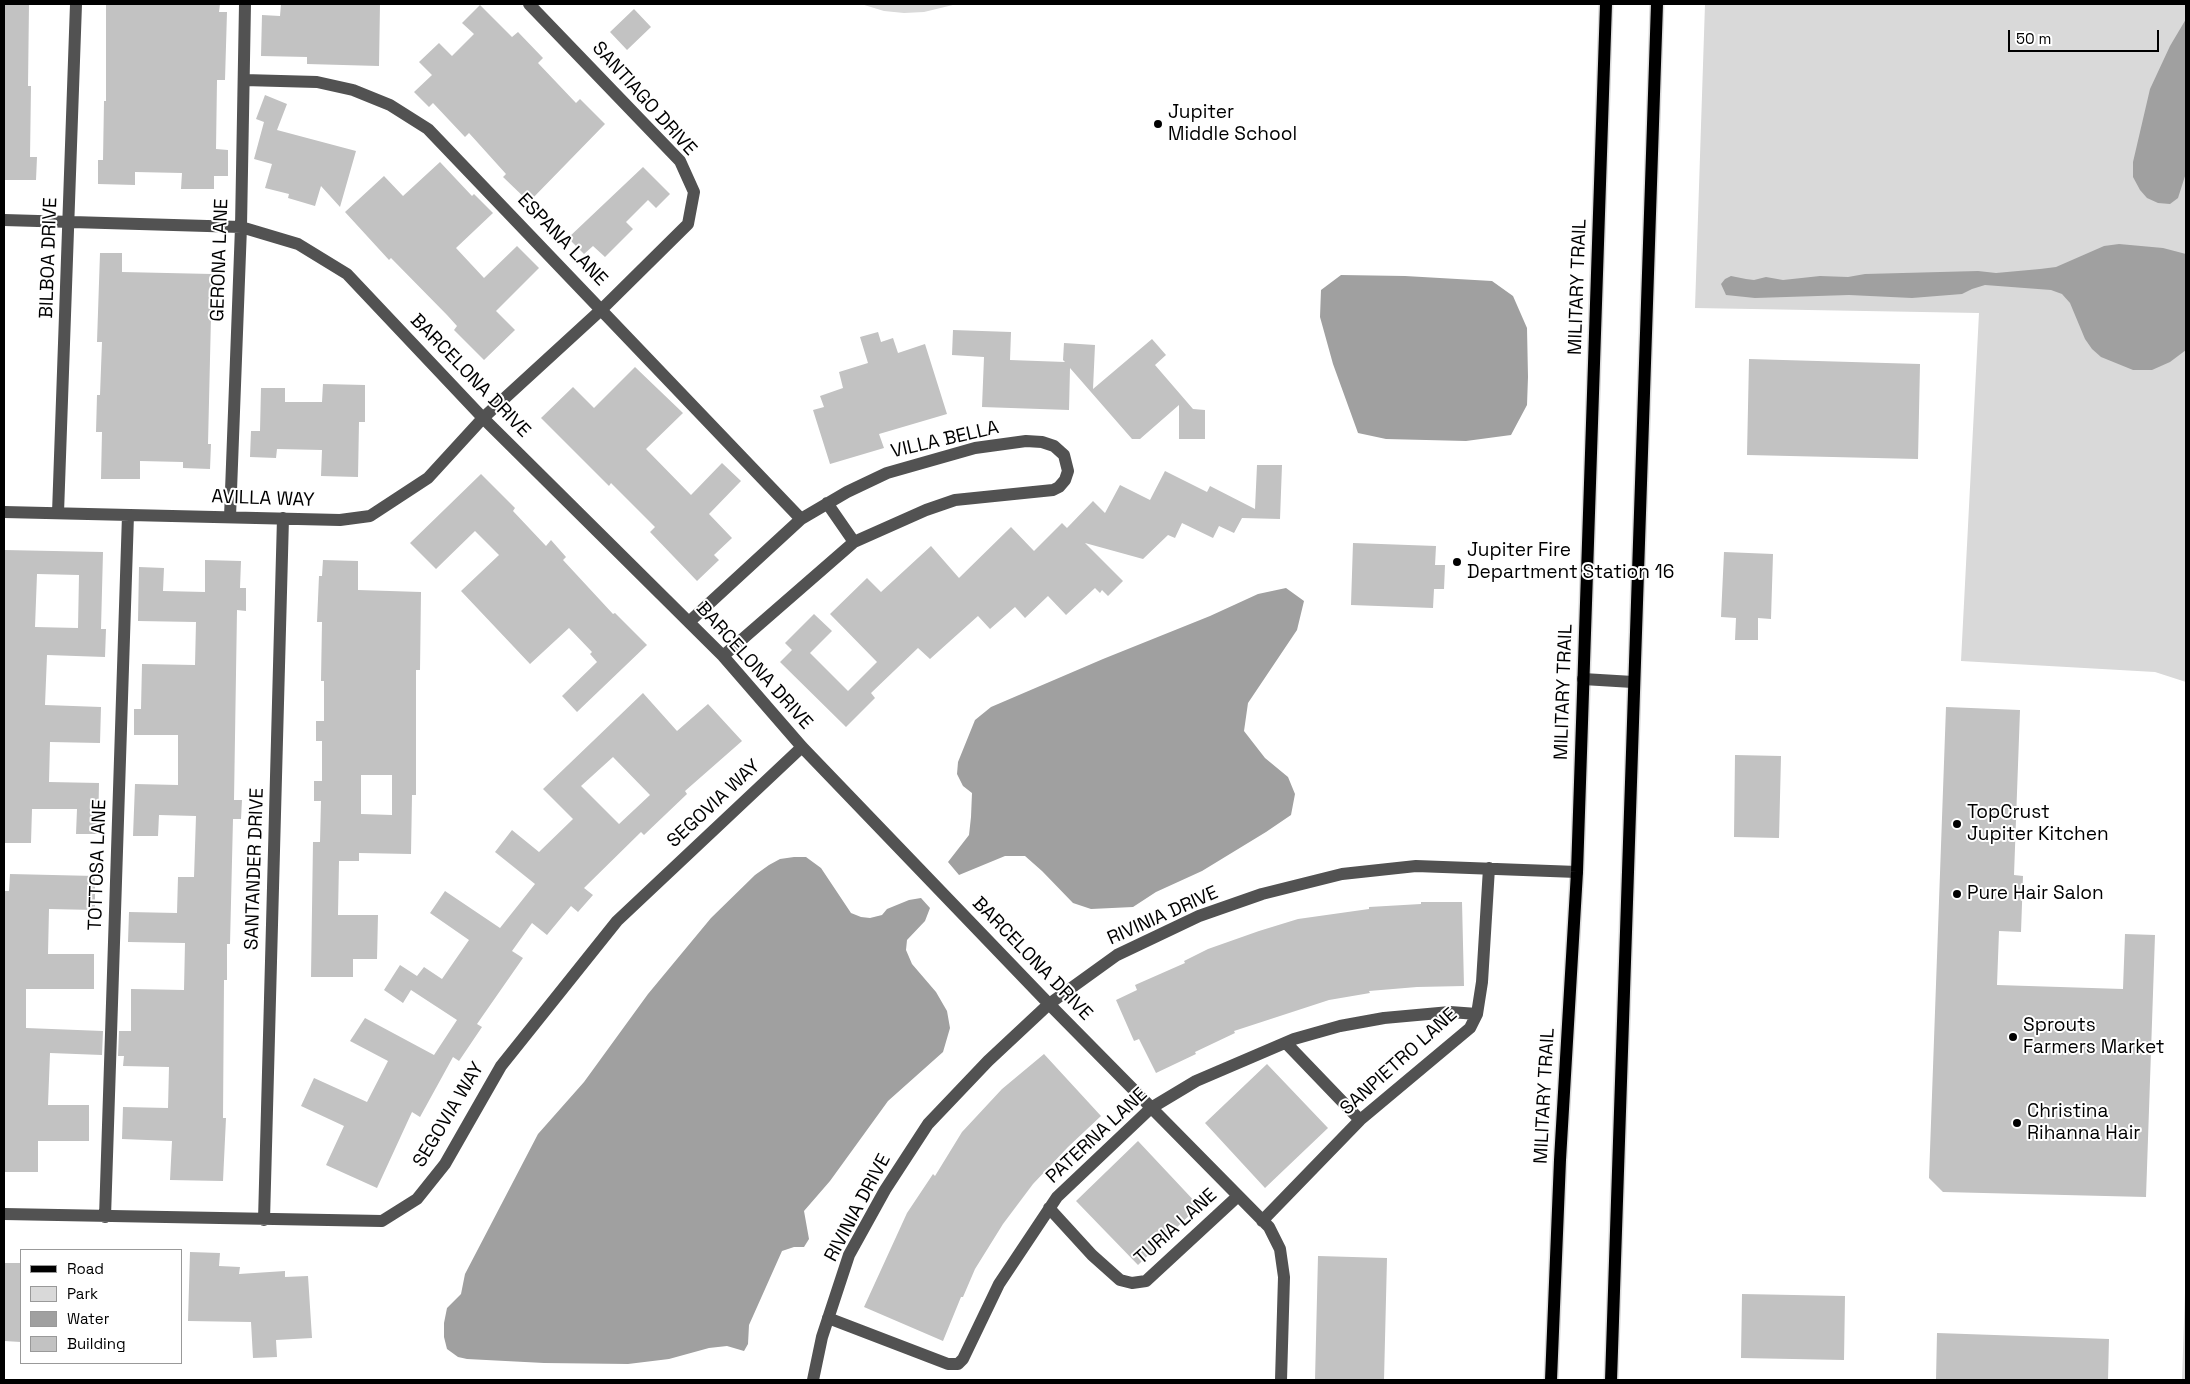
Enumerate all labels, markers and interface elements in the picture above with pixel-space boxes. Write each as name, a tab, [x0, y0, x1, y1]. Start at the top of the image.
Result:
scale bar	[2010, 20, 2161, 52]
text: 50 m	[2016, 29, 2051, 48]
street label: SANTIAGO DRIVE	[587, 37, 701, 161]
place label: Jupiter Middle School	[1168, 102, 1297, 146]
marker: Jupiter Middle School	[1152, 118, 1164, 130]
street label: ESPANA LANE	[512, 189, 612, 291]
street label: BILBOA DRIVE	[35, 197, 63, 319]
street label: GERONA LANE	[206, 198, 234, 322]
street label: MILITARY TRAIL	[1564, 219, 1592, 355]
street label: BARCELONA DRIVE	[405, 309, 535, 443]
street label: VILLA BELLA	[889, 417, 1001, 463]
street label: AVILLA WAY	[211, 486, 315, 512]
place label: Jupiter Fire Department Station 16	[1467, 540, 1674, 584]
marker: Jupiter Fire Department Station 16	[1451, 556, 1463, 568]
street label: BARCELONA DRIVE	[691, 598, 817, 734]
street label: MILITARY TRAIL	[1550, 624, 1578, 760]
street label: SEGOVIA WAY	[663, 755, 765, 853]
street label: SANTANDER DRIVE	[241, 787, 269, 951]
street label: TOTTOSA LANE	[84, 799, 112, 931]
place label: TopCrust Jupiter Kitchen	[1967, 802, 2109, 846]
marker: TopCrust Jupiter Kitchen	[1951, 818, 1963, 830]
street label: RIVINIA DRIVE	[1104, 881, 1222, 951]
place label: Pure Hair Salon	[1967, 883, 2104, 905]
marker: Pure Hair Salon	[1951, 888, 1963, 900]
street label: BARCELONA DRIVE	[967, 892, 1097, 1026]
street label: SANPIETRO LANE	[1336, 1004, 1462, 1120]
place label: Sprouts Farmers Market	[2023, 1015, 2165, 1059]
street label: MILITARY TRAIL	[1530, 1027, 1560, 1165]
marker: Sprouts Farmers Market	[2007, 1031, 2019, 1043]
street label: SEGOVIA WAY	[409, 1058, 489, 1172]
street label: PATERNA LANE	[1042, 1083, 1152, 1189]
place label: Christina Rihanna Hair	[2027, 1101, 2141, 1145]
marker: Christina Rihanna Hair	[2011, 1117, 2023, 1129]
street label: RIVINIA DRIVE	[820, 1150, 896, 1266]
street label: TURIA LANE	[1130, 1184, 1222, 1270]
legend	[20, 1249, 182, 1364]
text: Road	[67, 1259, 104, 1278]
text: Park	[67, 1284, 98, 1303]
text: Water	[67, 1309, 109, 1328]
text: Building	[67, 1334, 126, 1353]

